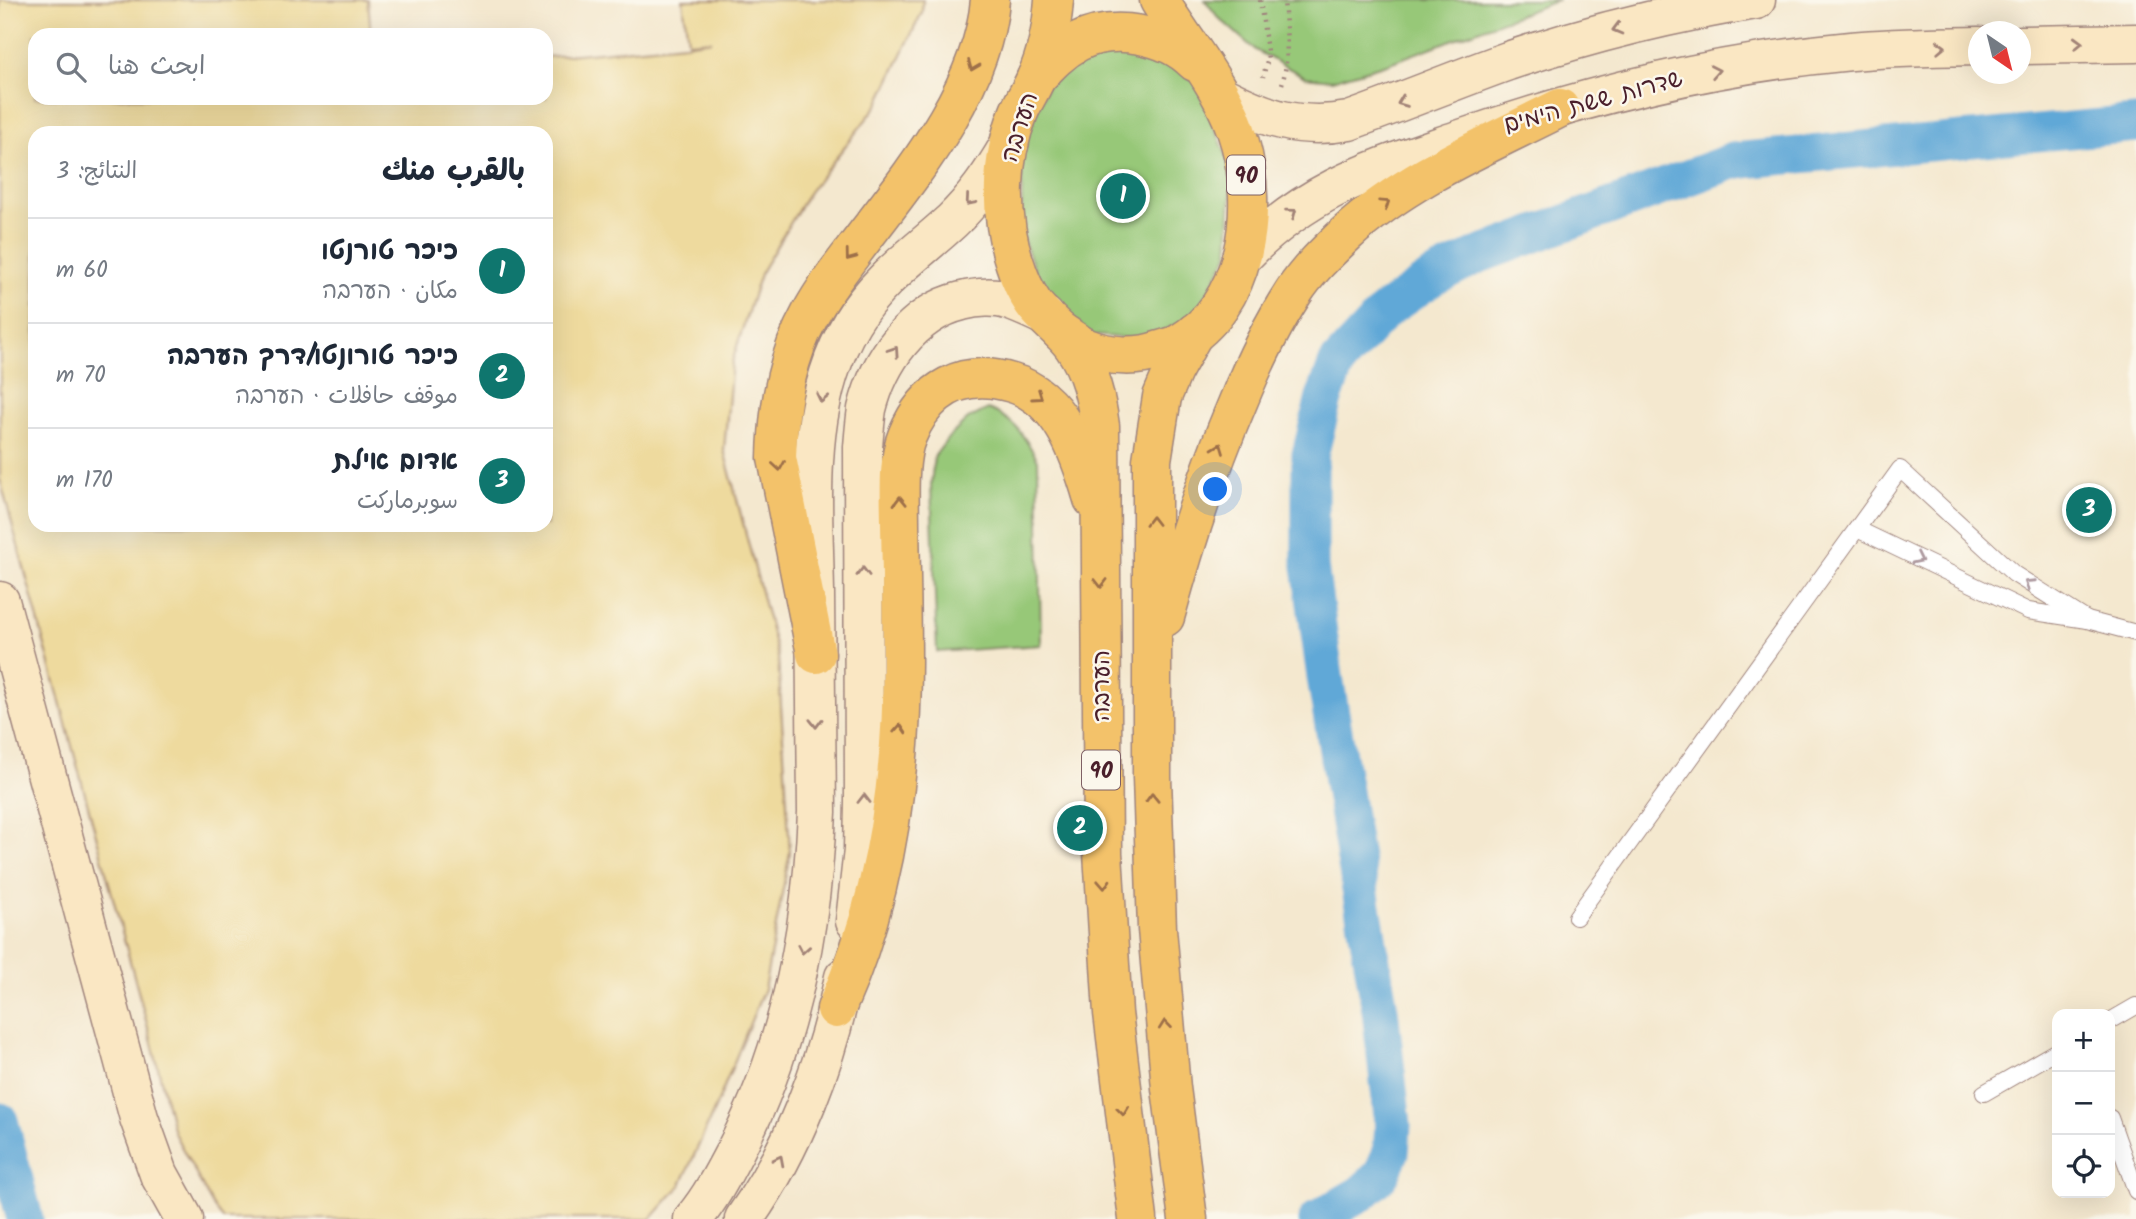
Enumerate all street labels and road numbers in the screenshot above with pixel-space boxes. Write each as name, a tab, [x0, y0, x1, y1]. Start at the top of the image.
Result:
street label: שדרות ששת הימים	[1499, 60, 1688, 145]
street label: הערבה	[991, 87, 1050, 168]
road number: 90	[1227, 156, 1265, 194]
street label: הערבה	[1083, 650, 1122, 722]
road number: 90	[1082, 750, 1120, 790]

